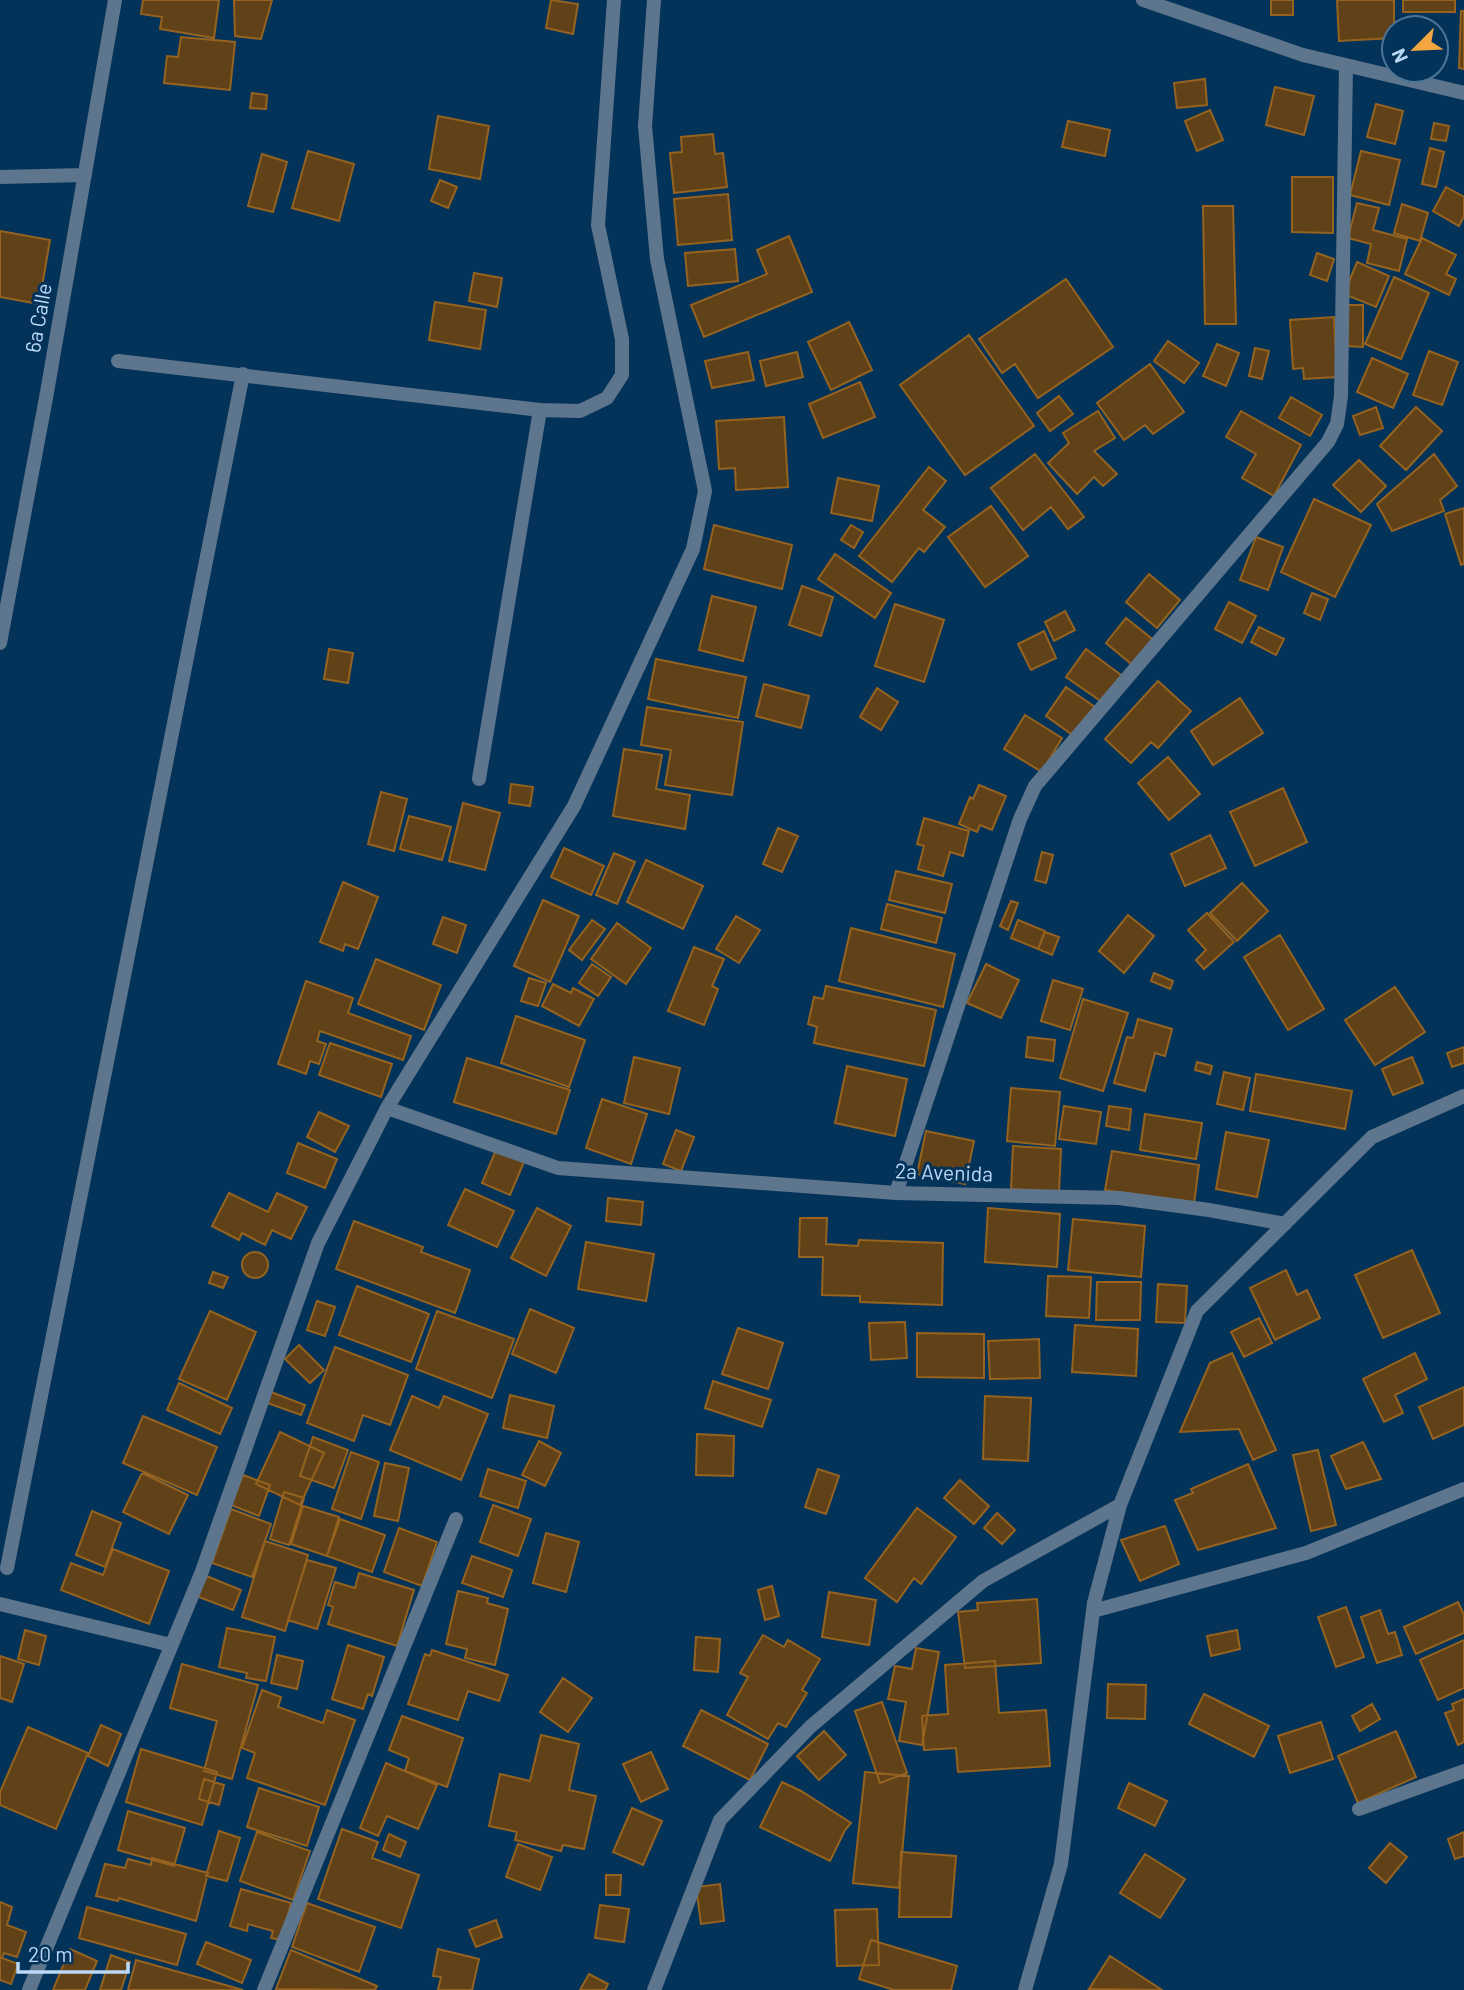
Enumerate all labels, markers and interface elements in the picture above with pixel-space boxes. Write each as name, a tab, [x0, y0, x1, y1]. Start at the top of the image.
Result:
north arrow	[1380, 14, 1450, 84]
text: N	[1386, 46, 1412, 67]
street label: 6a Calle	[19, 281, 56, 354]
street label: 2a Avenida	[895, 1157, 993, 1186]
scale bar	[18, 1930, 128, 1974]
text: 20 m	[28, 1941, 73, 1966]

